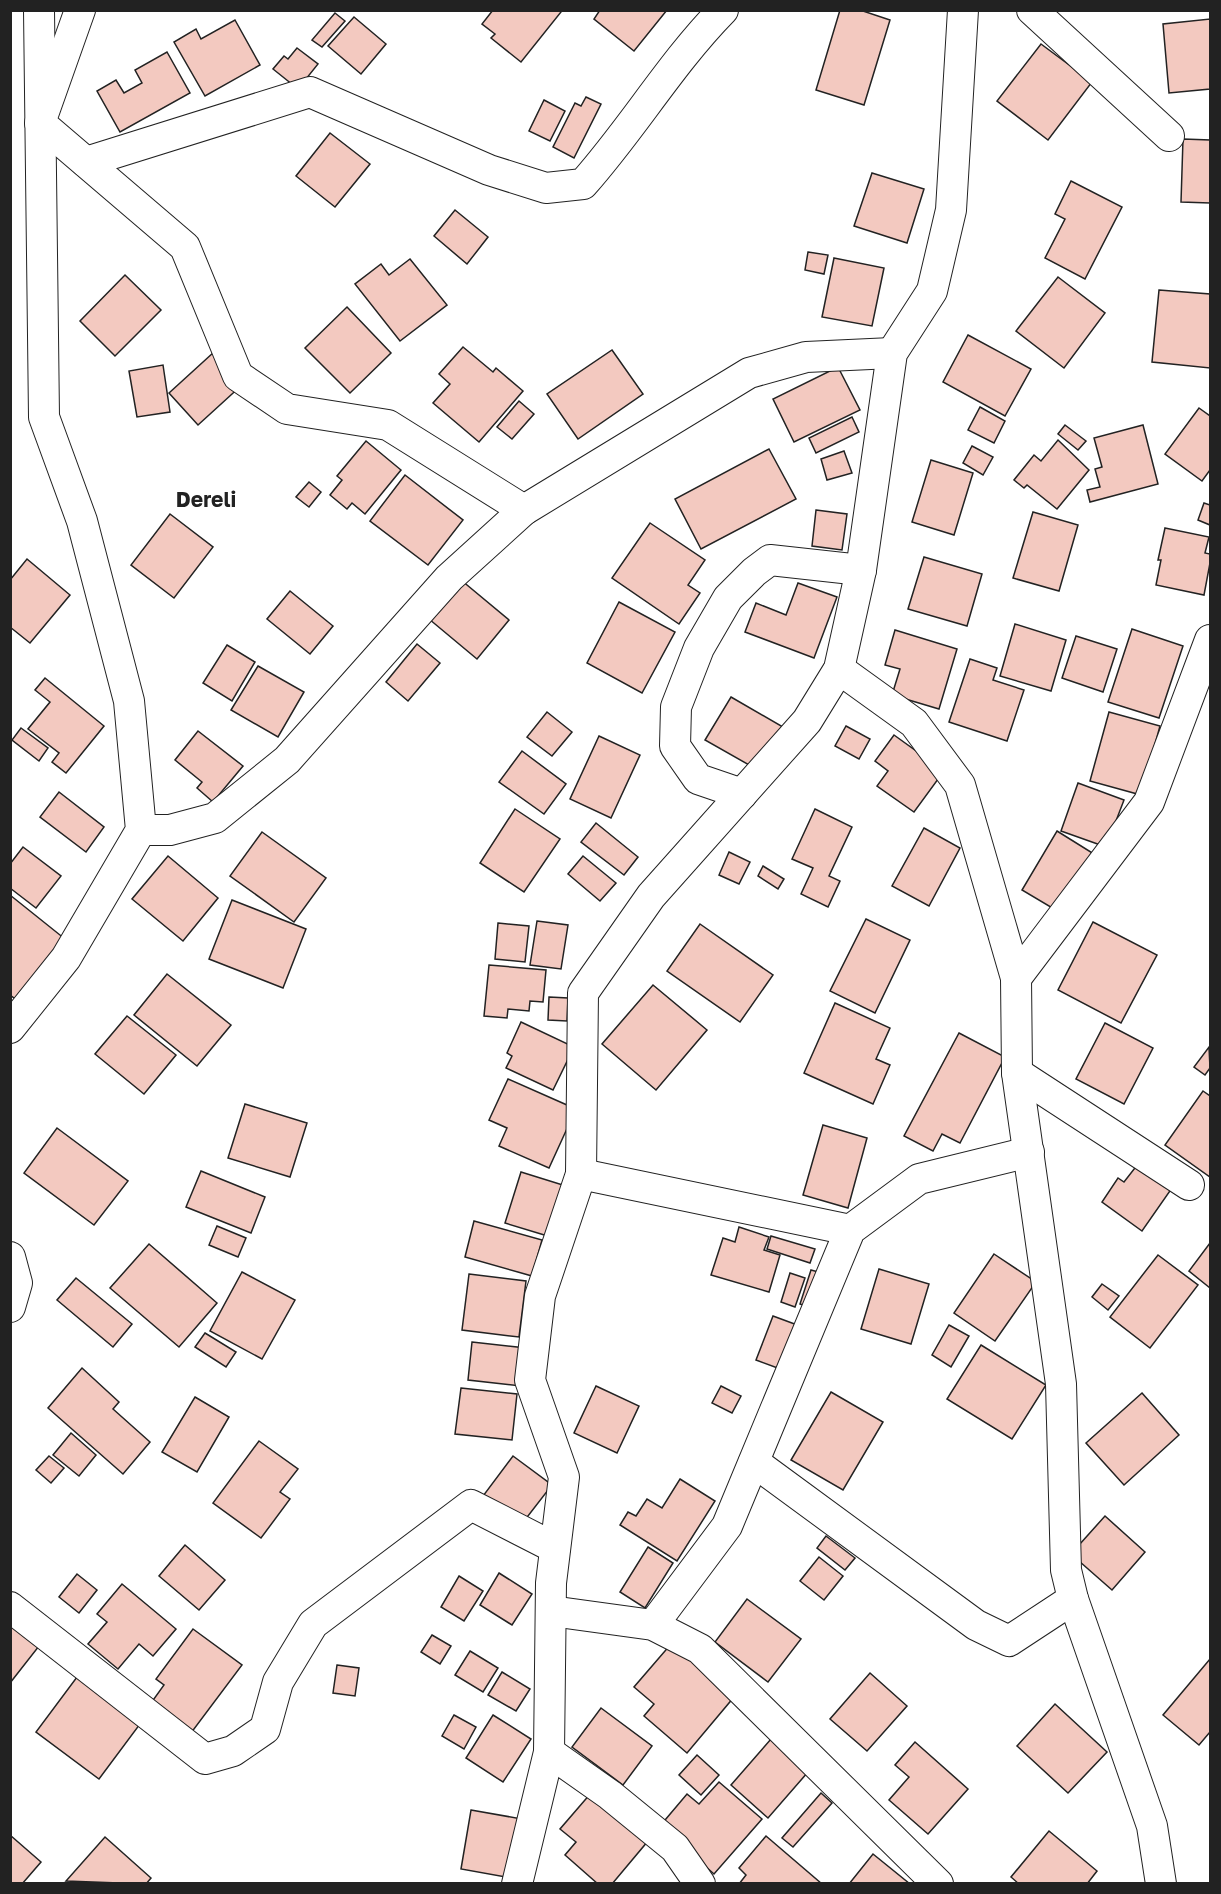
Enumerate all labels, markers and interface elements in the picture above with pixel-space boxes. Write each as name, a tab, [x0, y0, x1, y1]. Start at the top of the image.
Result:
district label: Dereli	[176, 486, 236, 512]

